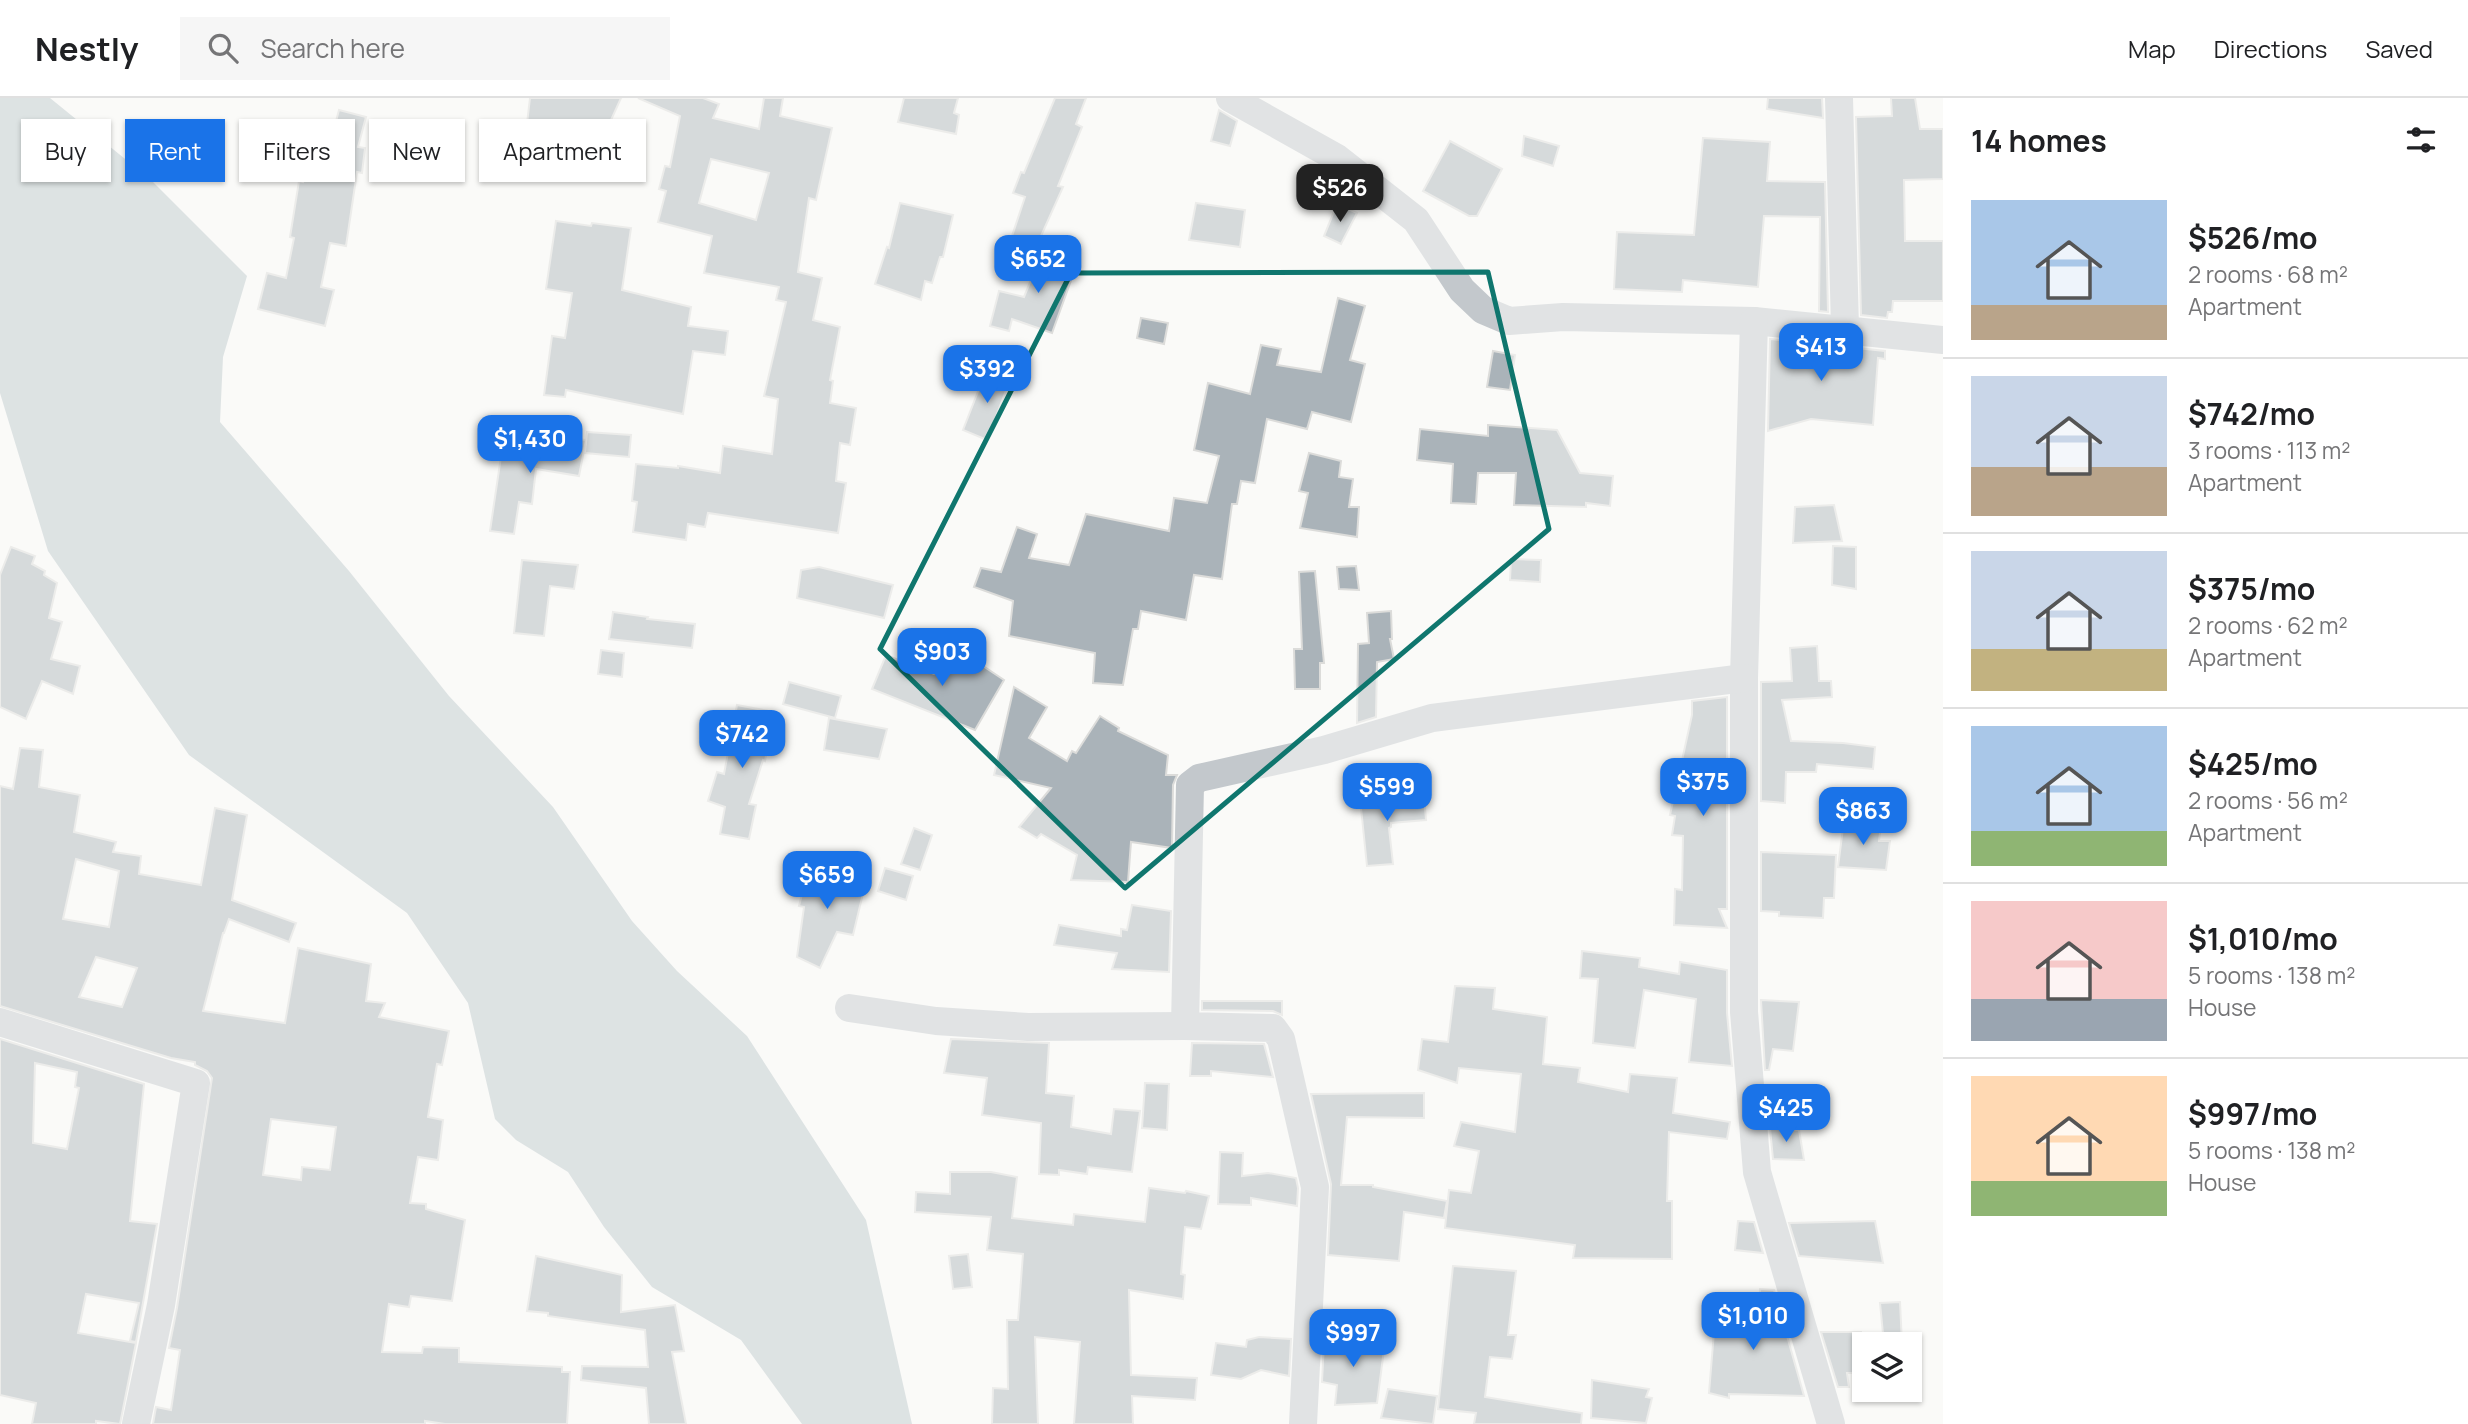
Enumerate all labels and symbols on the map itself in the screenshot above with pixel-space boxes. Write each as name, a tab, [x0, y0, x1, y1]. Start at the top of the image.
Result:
pin: $526	[1299, 164, 1381, 224]
pin: $652	[997, 236, 1079, 295]
pin: $413	[1780, 324, 1862, 383]
pin: $392	[946, 345, 1028, 405]
pin: $1,430	[473, 416, 587, 475]
pin: $903	[901, 628, 983, 688]
pin: $742	[701, 710, 783, 770]
pin: $375	[1662, 758, 1744, 818]
pin: $599	[1346, 764, 1428, 823]
pin: $863	[1822, 788, 1904, 847]
pin: $659	[786, 852, 868, 911]
pin: $425	[1745, 1084, 1827, 1144]
pin: $1,010	[1696, 1292, 1810, 1352]
pin: $997	[1312, 1310, 1394, 1369]

